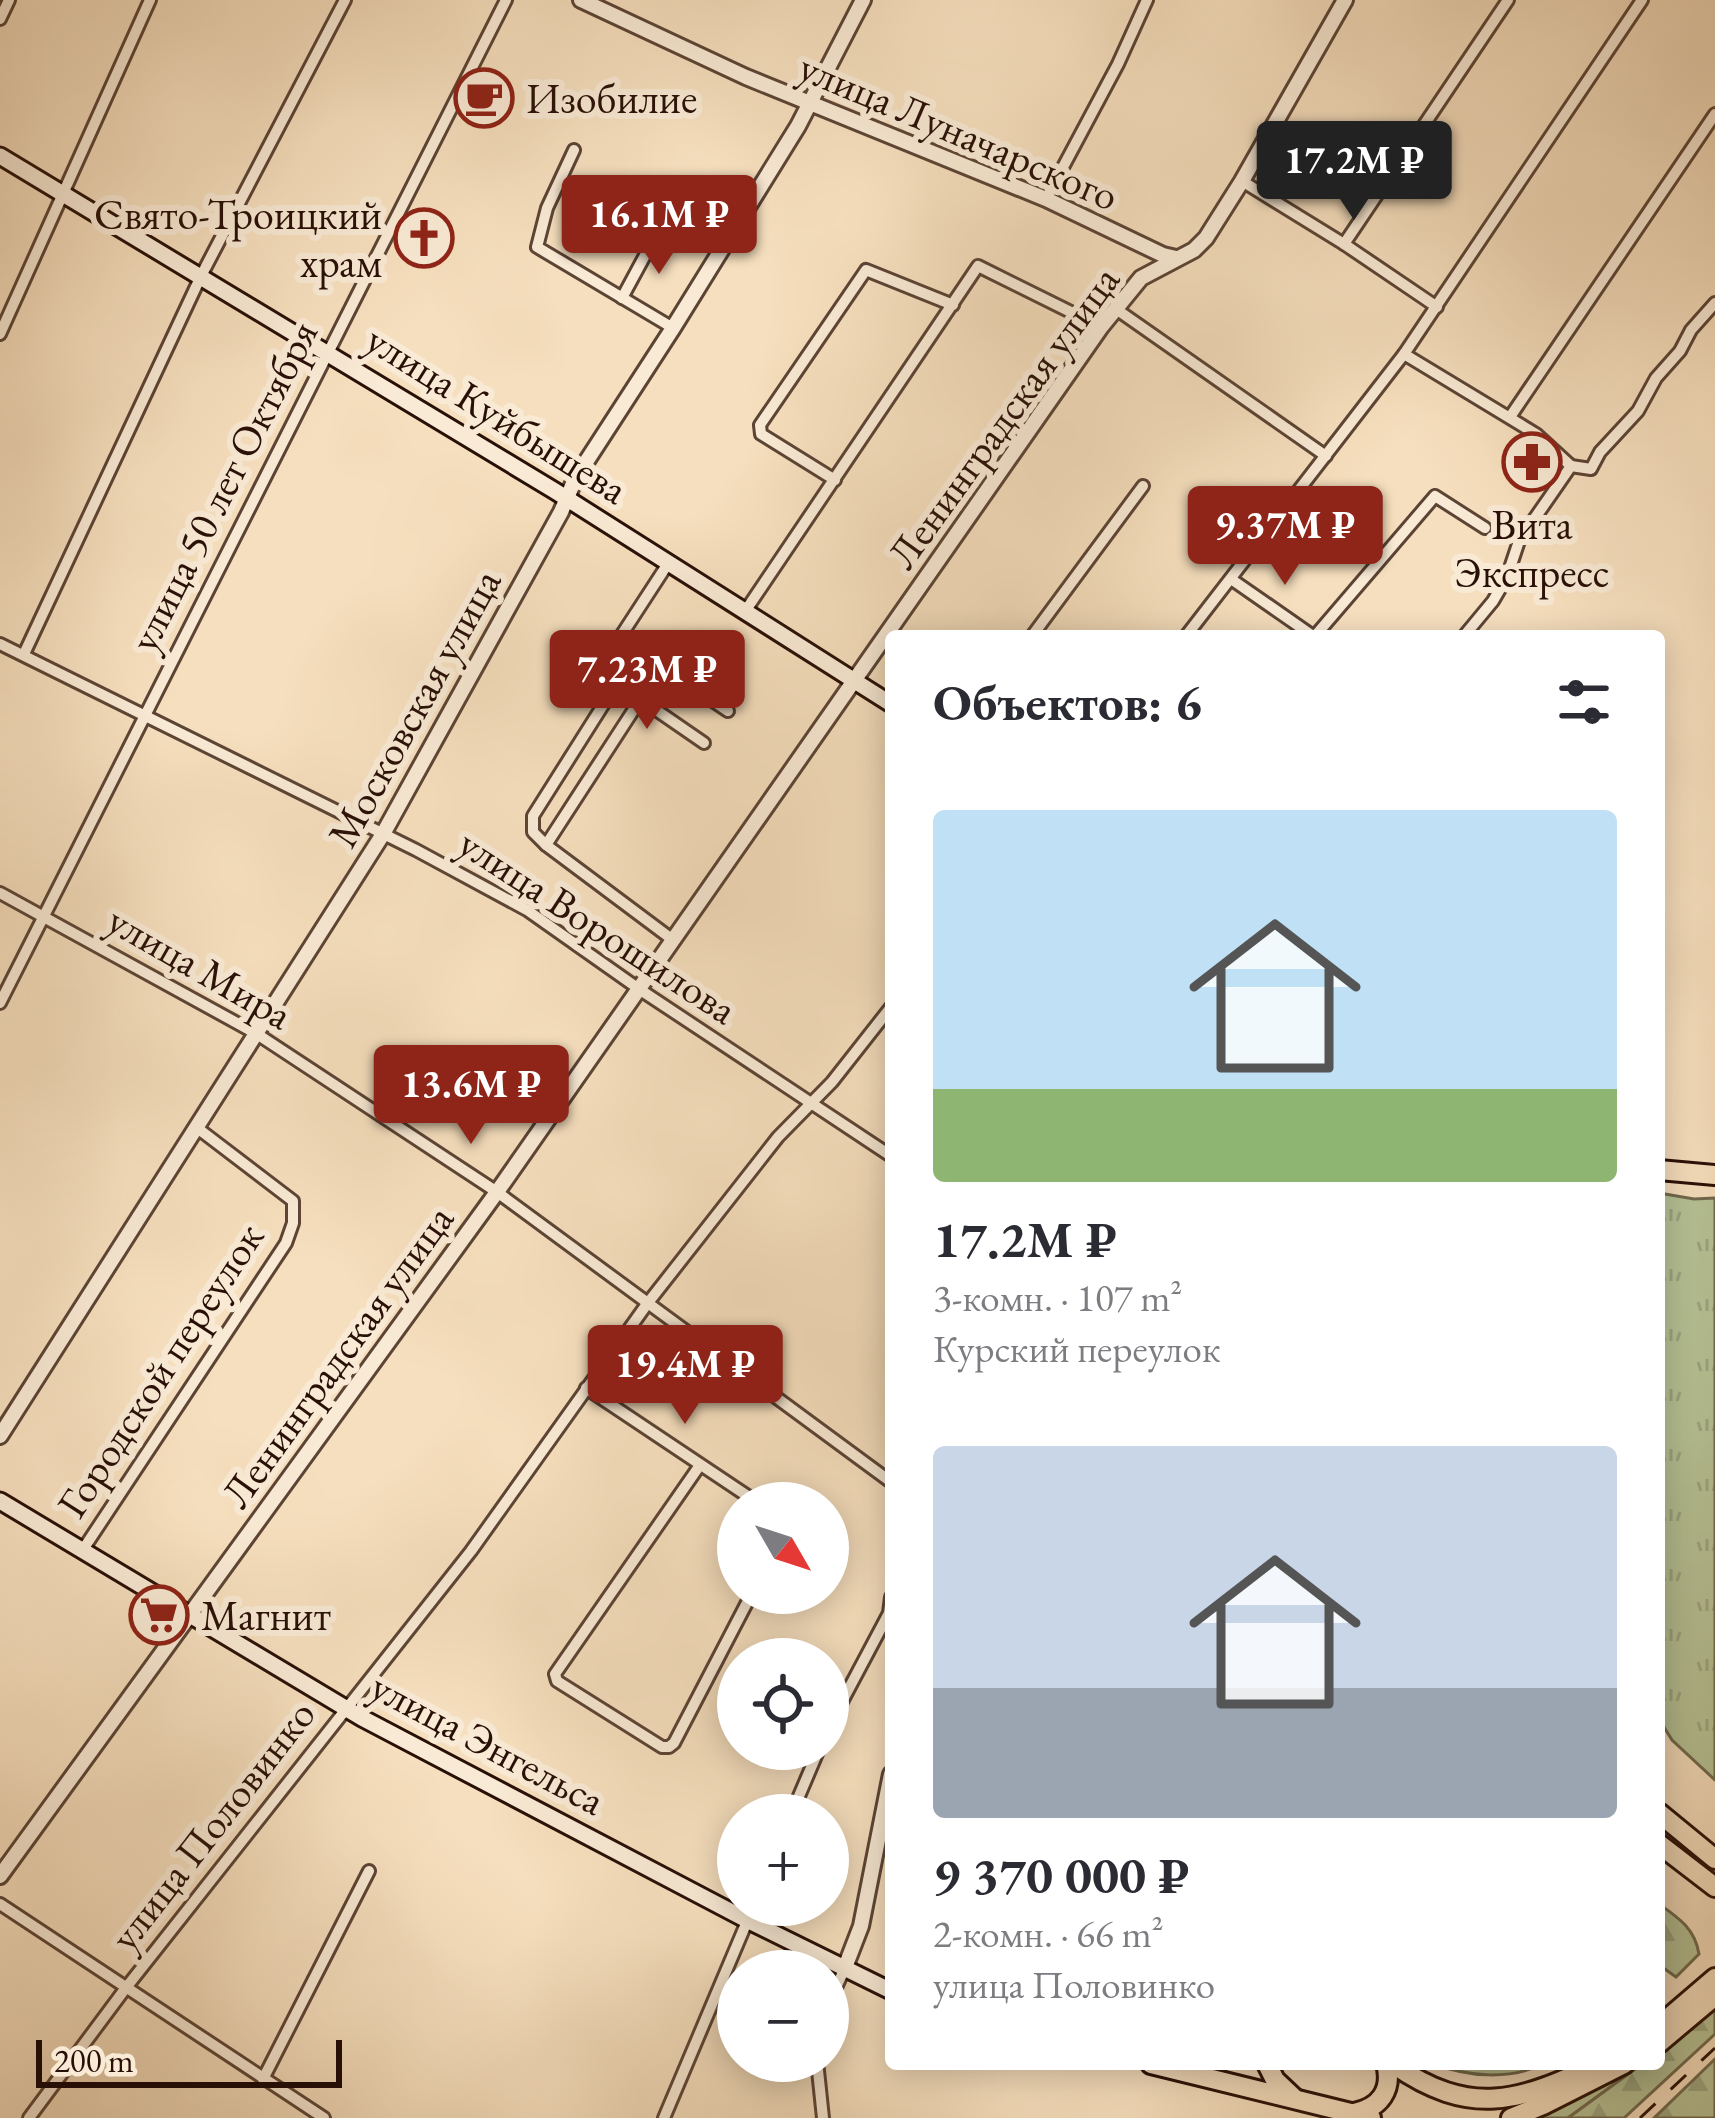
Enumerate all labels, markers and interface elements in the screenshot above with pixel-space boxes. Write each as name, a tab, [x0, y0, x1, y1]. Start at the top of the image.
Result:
street label: улица Луначарского	[791, 39, 1127, 223]
cafe icon: Изобилие	[453, 67, 515, 129]
place label: Изобилие	[526, 71, 697, 126]
pin: 17.2M ₽	[1243, 121, 1465, 223]
text: 17.2M ₽	[1284, 134, 1424, 185]
pin: 16.1M ₽	[548, 175, 770, 277]
place label: Свято-Троицкий храм	[94, 187, 382, 290]
text: 16.1M ₽	[589, 188, 729, 239]
church icon: Свято-Троицкий храм	[393, 207, 455, 269]
street label: Ленинградская улица	[874, 254, 1132, 580]
street label: улица 50 лет Октября	[116, 311, 330, 661]
street label: улица Куйбышева	[356, 312, 638, 517]
pharmacy icon: Вита Экспресс	[1501, 431, 1563, 493]
pin: 9.37M ₽	[1174, 486, 1396, 588]
place label: Вита Экспресс	[1454, 497, 1610, 600]
text: 9.37M ₽	[1215, 499, 1355, 550]
street label: Московская улица	[315, 559, 513, 857]
pin: 7.23M ₽	[536, 630, 758, 732]
text: 7.23M ₽	[577, 643, 717, 694]
text: Объектов: 6	[933, 669, 1202, 735]
icon: filters	[1551, 669, 1617, 735]
street label: улица Ворошилова	[448, 815, 748, 1037]
icon: home	[1167, 888, 1383, 1104]
street label: улица Мира	[98, 892, 302, 1042]
pin: 13.6M ₽	[360, 1045, 582, 1147]
text: 13.6M ₽	[401, 1058, 541, 1109]
street label: Ленинградская улица	[208, 1193, 466, 1519]
text: 17.2M ₽	[933, 1206, 1117, 1272]
street label: Городской переулок	[44, 1212, 276, 1528]
text: 3-комн. · 107 m²	[933, 1272, 1182, 1323]
text: Курский переулок	[933, 1323, 1221, 1374]
pin: 19.4M ₽	[574, 1325, 796, 1427]
text: 19.4M ₽	[615, 1338, 755, 1389]
north arrow	[717, 1482, 849, 1614]
map controls	[717, 1482, 849, 2082]
icon: home	[1167, 1524, 1383, 1740]
supermarket icon: Магнит	[128, 1584, 190, 1646]
place label: Магнит	[201, 1588, 331, 1643]
button: locate	[717, 1638, 849, 1770]
street label: улица Энгельса	[361, 1658, 615, 1828]
street label: улица Половинко	[97, 1688, 327, 1962]
button: +	[717, 1794, 849, 1926]
text: 9 370 000 ₽	[933, 1842, 1189, 1908]
text: 2-комн. · 66 m²	[933, 1908, 1164, 1959]
button: −	[717, 1950, 849, 2082]
text: улица Половинко	[933, 1959, 1215, 2010]
scale bar	[36, 2034, 342, 2087]
text: 200 m	[54, 2039, 134, 2082]

